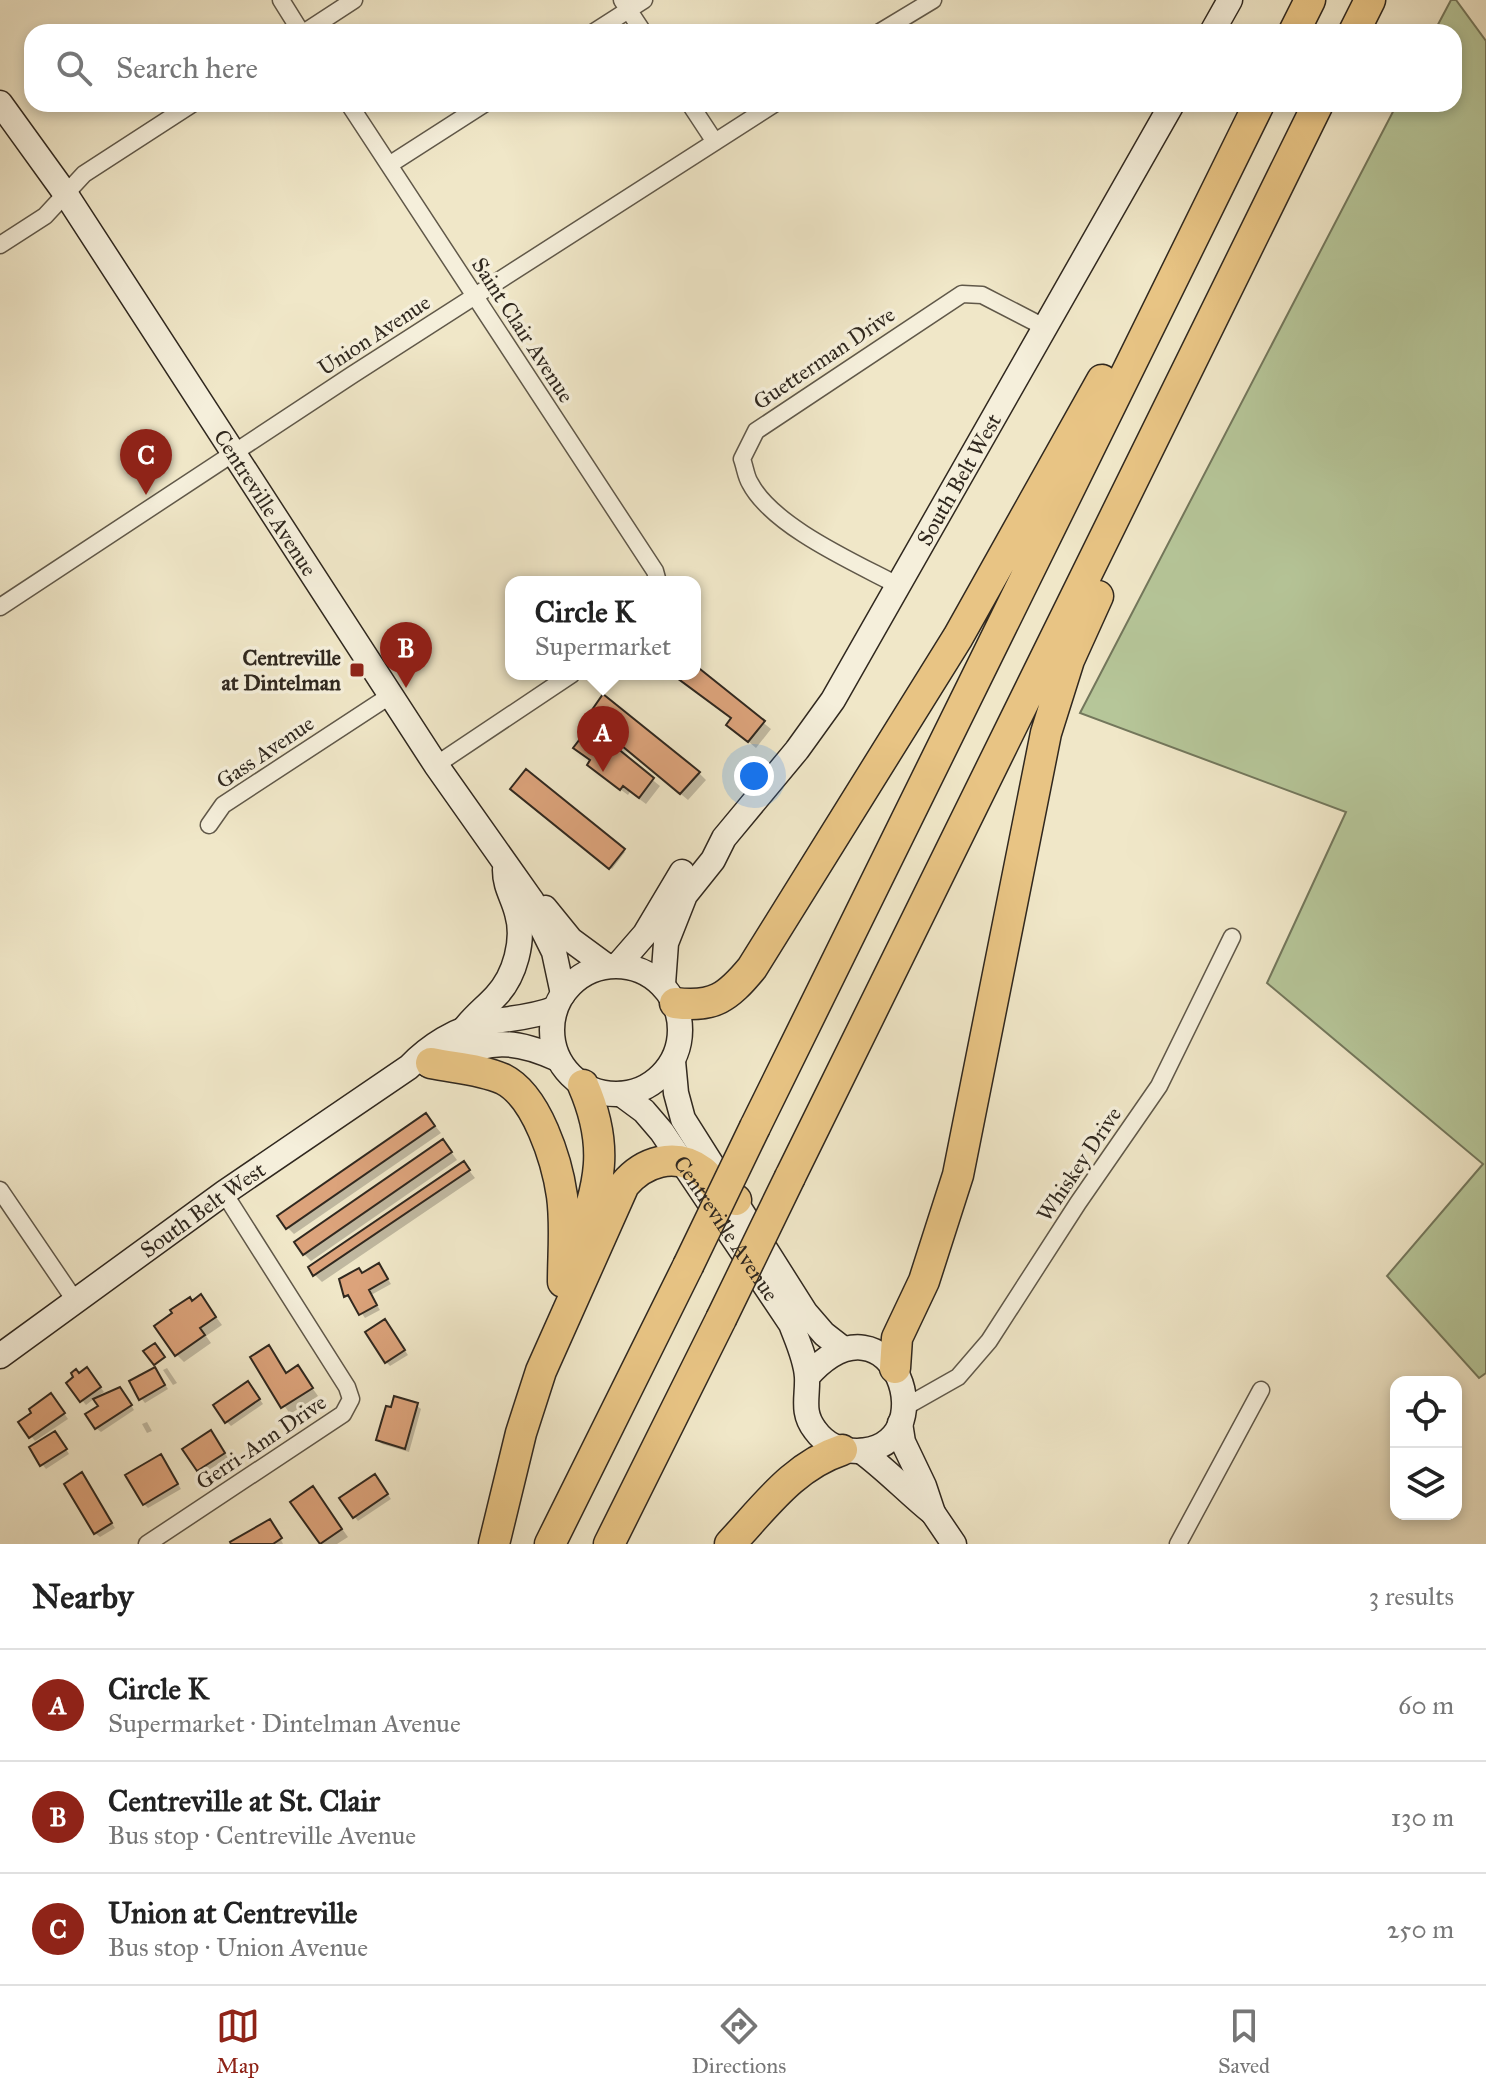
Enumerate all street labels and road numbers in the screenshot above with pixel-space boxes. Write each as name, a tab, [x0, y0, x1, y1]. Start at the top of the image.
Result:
street label: Saint Clair Avenue	[466, 252, 580, 408]
street label: Union Avenue	[313, 289, 435, 381]
street label: Guetterman Drive	[748, 301, 900, 415]
street label: South Belt West	[910, 408, 1007, 550]
street label: Centreville Avenue	[208, 424, 323, 581]
street label: Gass Avenue	[211, 709, 319, 795]
street label: Whiskey Drive	[1031, 1102, 1127, 1226]
street label: Centreville Avenue	[668, 1150, 785, 1306]
street label: South Belt West	[135, 1155, 270, 1263]
street label: Gerri-Ann Drive	[191, 1389, 331, 1495]

